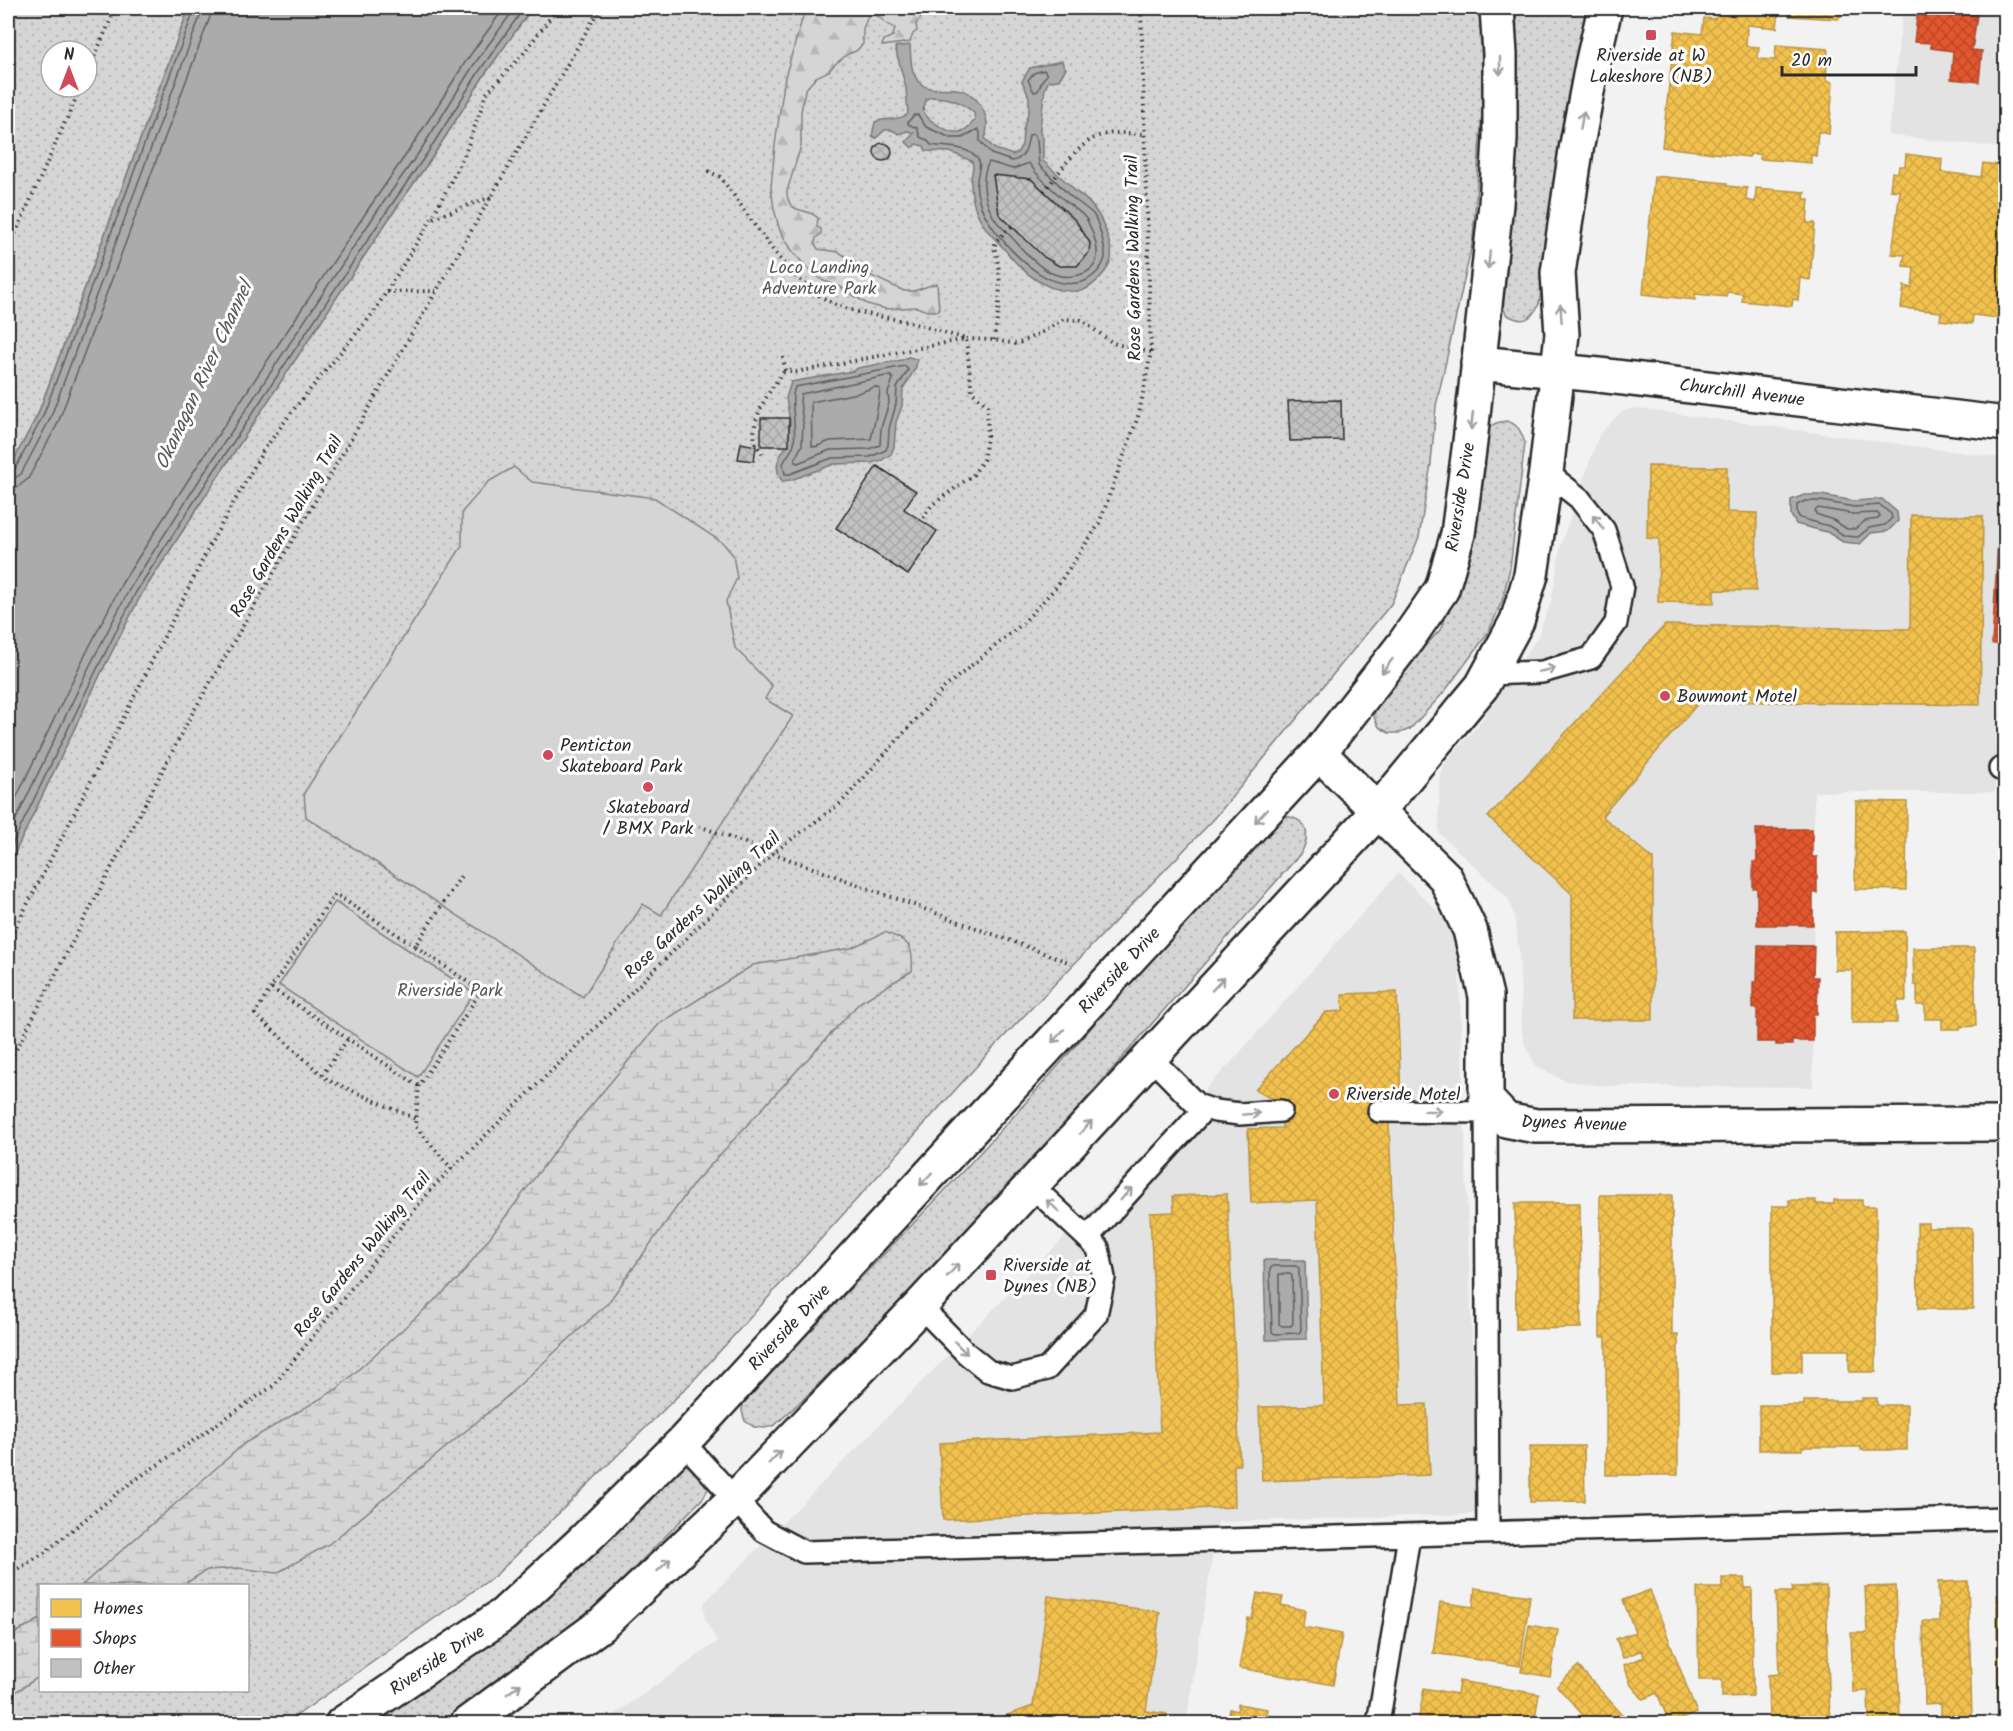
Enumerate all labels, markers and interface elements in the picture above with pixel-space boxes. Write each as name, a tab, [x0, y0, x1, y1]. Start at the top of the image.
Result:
marker: Riverside at W Lakeshore (NB)	[1644, 28, 1658, 42]
north arrow	[39, 39, 99, 99]
scale bar	[1782, 39, 1916, 77]
place label: Riverside at W Lakeshore (NB)	[1589, 42, 1713, 92]
text: N	[64, 43, 74, 68]
text: 20 m	[1791, 47, 1832, 76]
one-way arrow	[1494, 55, 1506, 75]
one-way arrow	[1577, 110, 1588, 130]
street label: Rose Gardens Walking Trail	[1118, 154, 1151, 361]
one-way arrow	[1484, 250, 1495, 270]
park label: Loco Landing Adventure Park	[762, 254, 877, 304]
water label: Okanagan River Channel	[147, 273, 264, 475]
one-way arrow	[1555, 303, 1566, 323]
street label: Churchill Avenue	[1678, 371, 1806, 416]
one-way arrow	[1466, 410, 1477, 430]
street label: Rose Gardens Walking Trail	[223, 430, 352, 623]
street label: Riverside Drive	[1439, 441, 1484, 554]
one-way arrow	[1592, 515, 1604, 531]
one-way arrow	[1380, 658, 1393, 674]
one-way arrow	[1537, 663, 1556, 675]
place label: Bowmont Motel	[1677, 683, 1797, 712]
marker: Bowmont Motel	[1658, 689, 1672, 703]
place label: Penticton Skateboard Park	[560, 732, 683, 782]
marker: Penticton Skateboard Park	[541, 748, 555, 762]
marker: Skateboard / BMX Park	[641, 780, 655, 794]
place label: Skateboard / BMX Park	[603, 794, 694, 844]
one-way arrow	[1254, 808, 1269, 823]
street label: Rose Gardens Walking Trail	[618, 825, 789, 987]
street label: Riverside Drive	[1072, 921, 1168, 1021]
park label: Riverside Park	[397, 977, 503, 1006]
one-way arrow	[1211, 977, 1225, 992]
one-way arrow	[1051, 1028, 1065, 1043]
place label: Riverside Motel	[1346, 1081, 1461, 1110]
marker: Riverside Motel	[1327, 1087, 1341, 1101]
one-way arrow	[1422, 1106, 1442, 1117]
one-way arrow	[1240, 1108, 1260, 1119]
street label: Dynes Avenue	[1521, 1108, 1627, 1141]
one-way arrow	[1079, 1120, 1093, 1135]
street label: Rose Gardens Walking Trail	[287, 1165, 440, 1344]
one-way arrow	[919, 1171, 933, 1186]
one-way arrow	[1119, 1187, 1133, 1202]
one-way arrow	[1046, 1199, 1061, 1213]
place label: Riverside at Dynes (NB)	[1003, 1252, 1097, 1302]
one-way arrow	[946, 1263, 960, 1278]
marker: Riverside at Dynes (NB)	[984, 1268, 998, 1282]
street label: Riverside Drive	[742, 1278, 838, 1378]
one-way arrow	[953, 1340, 968, 1355]
one-way arrow	[768, 1450, 782, 1465]
one-way arrow	[657, 1558, 672, 1573]
legend	[39, 1584, 249, 1692]
text: Homes	[93, 1595, 144, 1624]
street label: Riverside Drive	[384, 1618, 492, 1704]
text: Shops	[93, 1625, 137, 1654]
text: Other	[93, 1655, 136, 1684]
one-way arrow	[506, 1683, 522, 1696]

